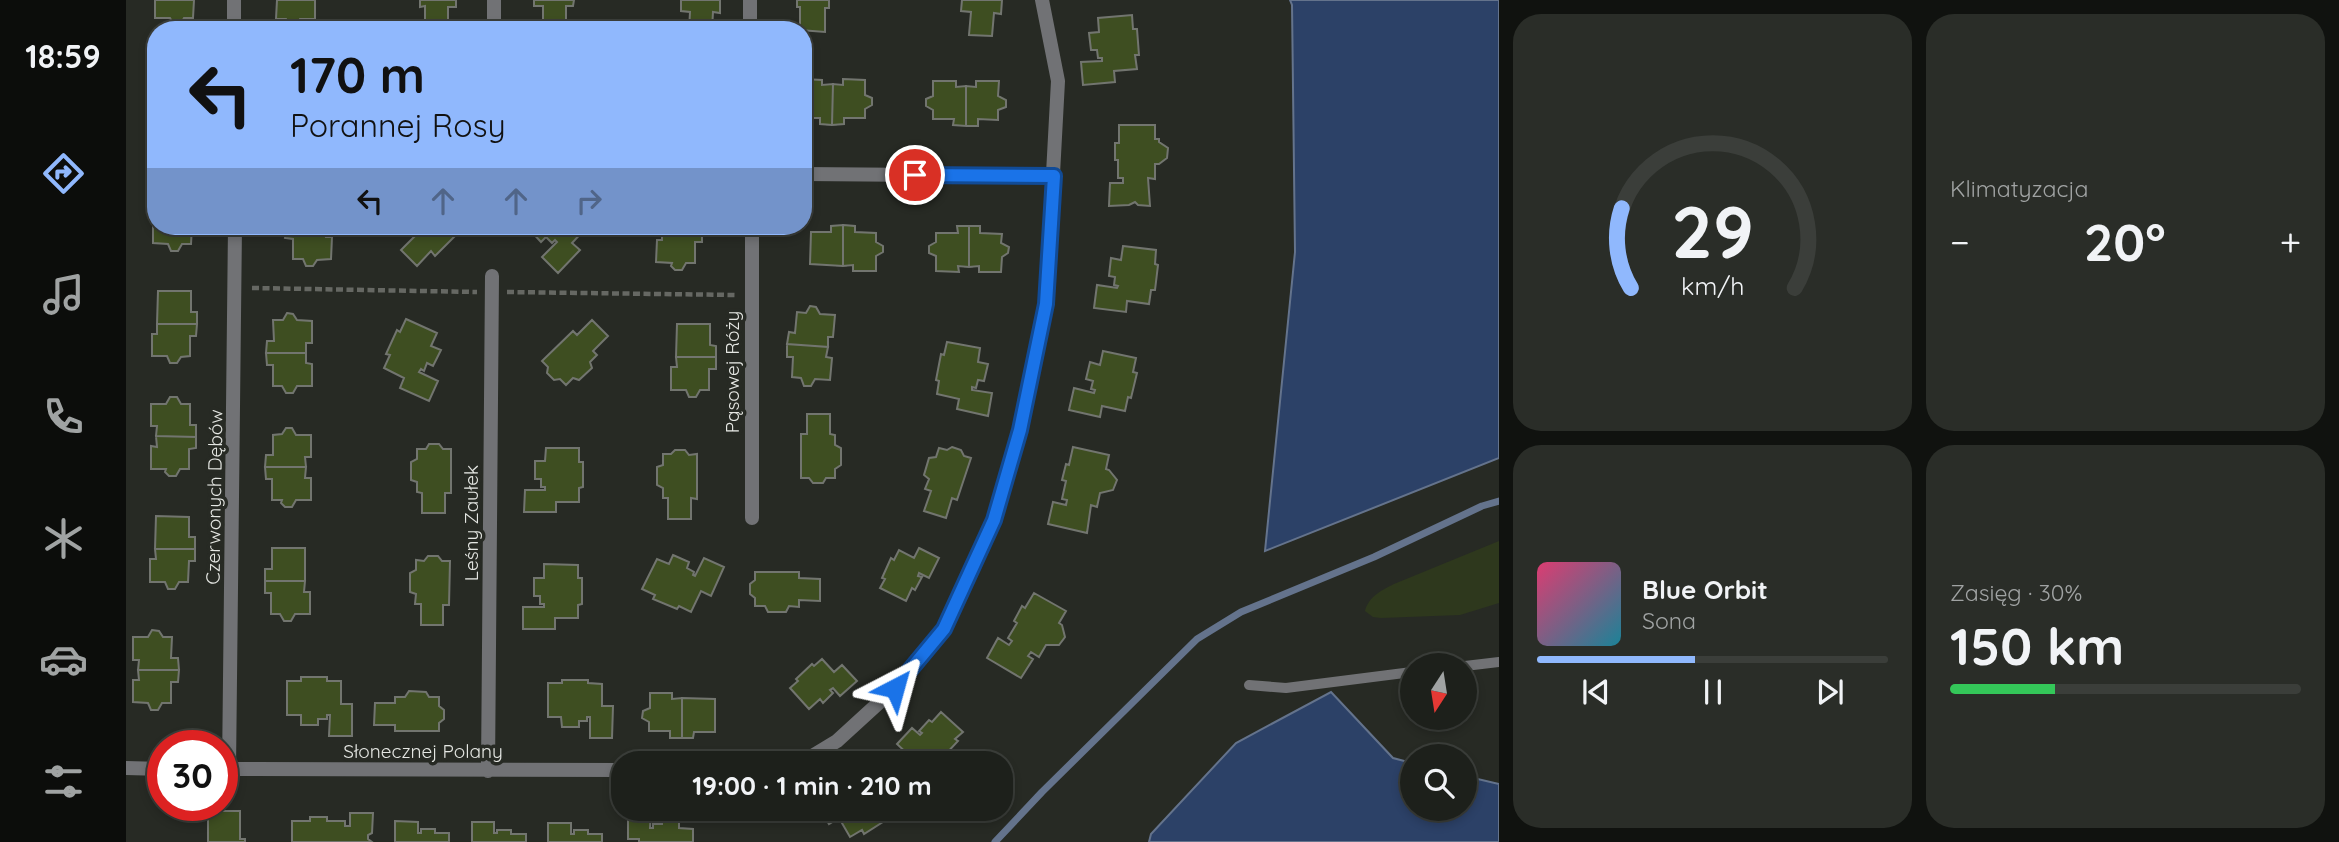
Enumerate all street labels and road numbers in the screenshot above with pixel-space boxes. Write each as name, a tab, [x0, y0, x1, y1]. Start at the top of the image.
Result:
street label: Pąsowej Róży	[720, 311, 744, 433]
street label: Czerwonych Dębów	[200, 409, 228, 585]
street label: Leśny Zaułek	[459, 465, 483, 581]
street label: Słonecznej Polany	[343, 739, 503, 763]

